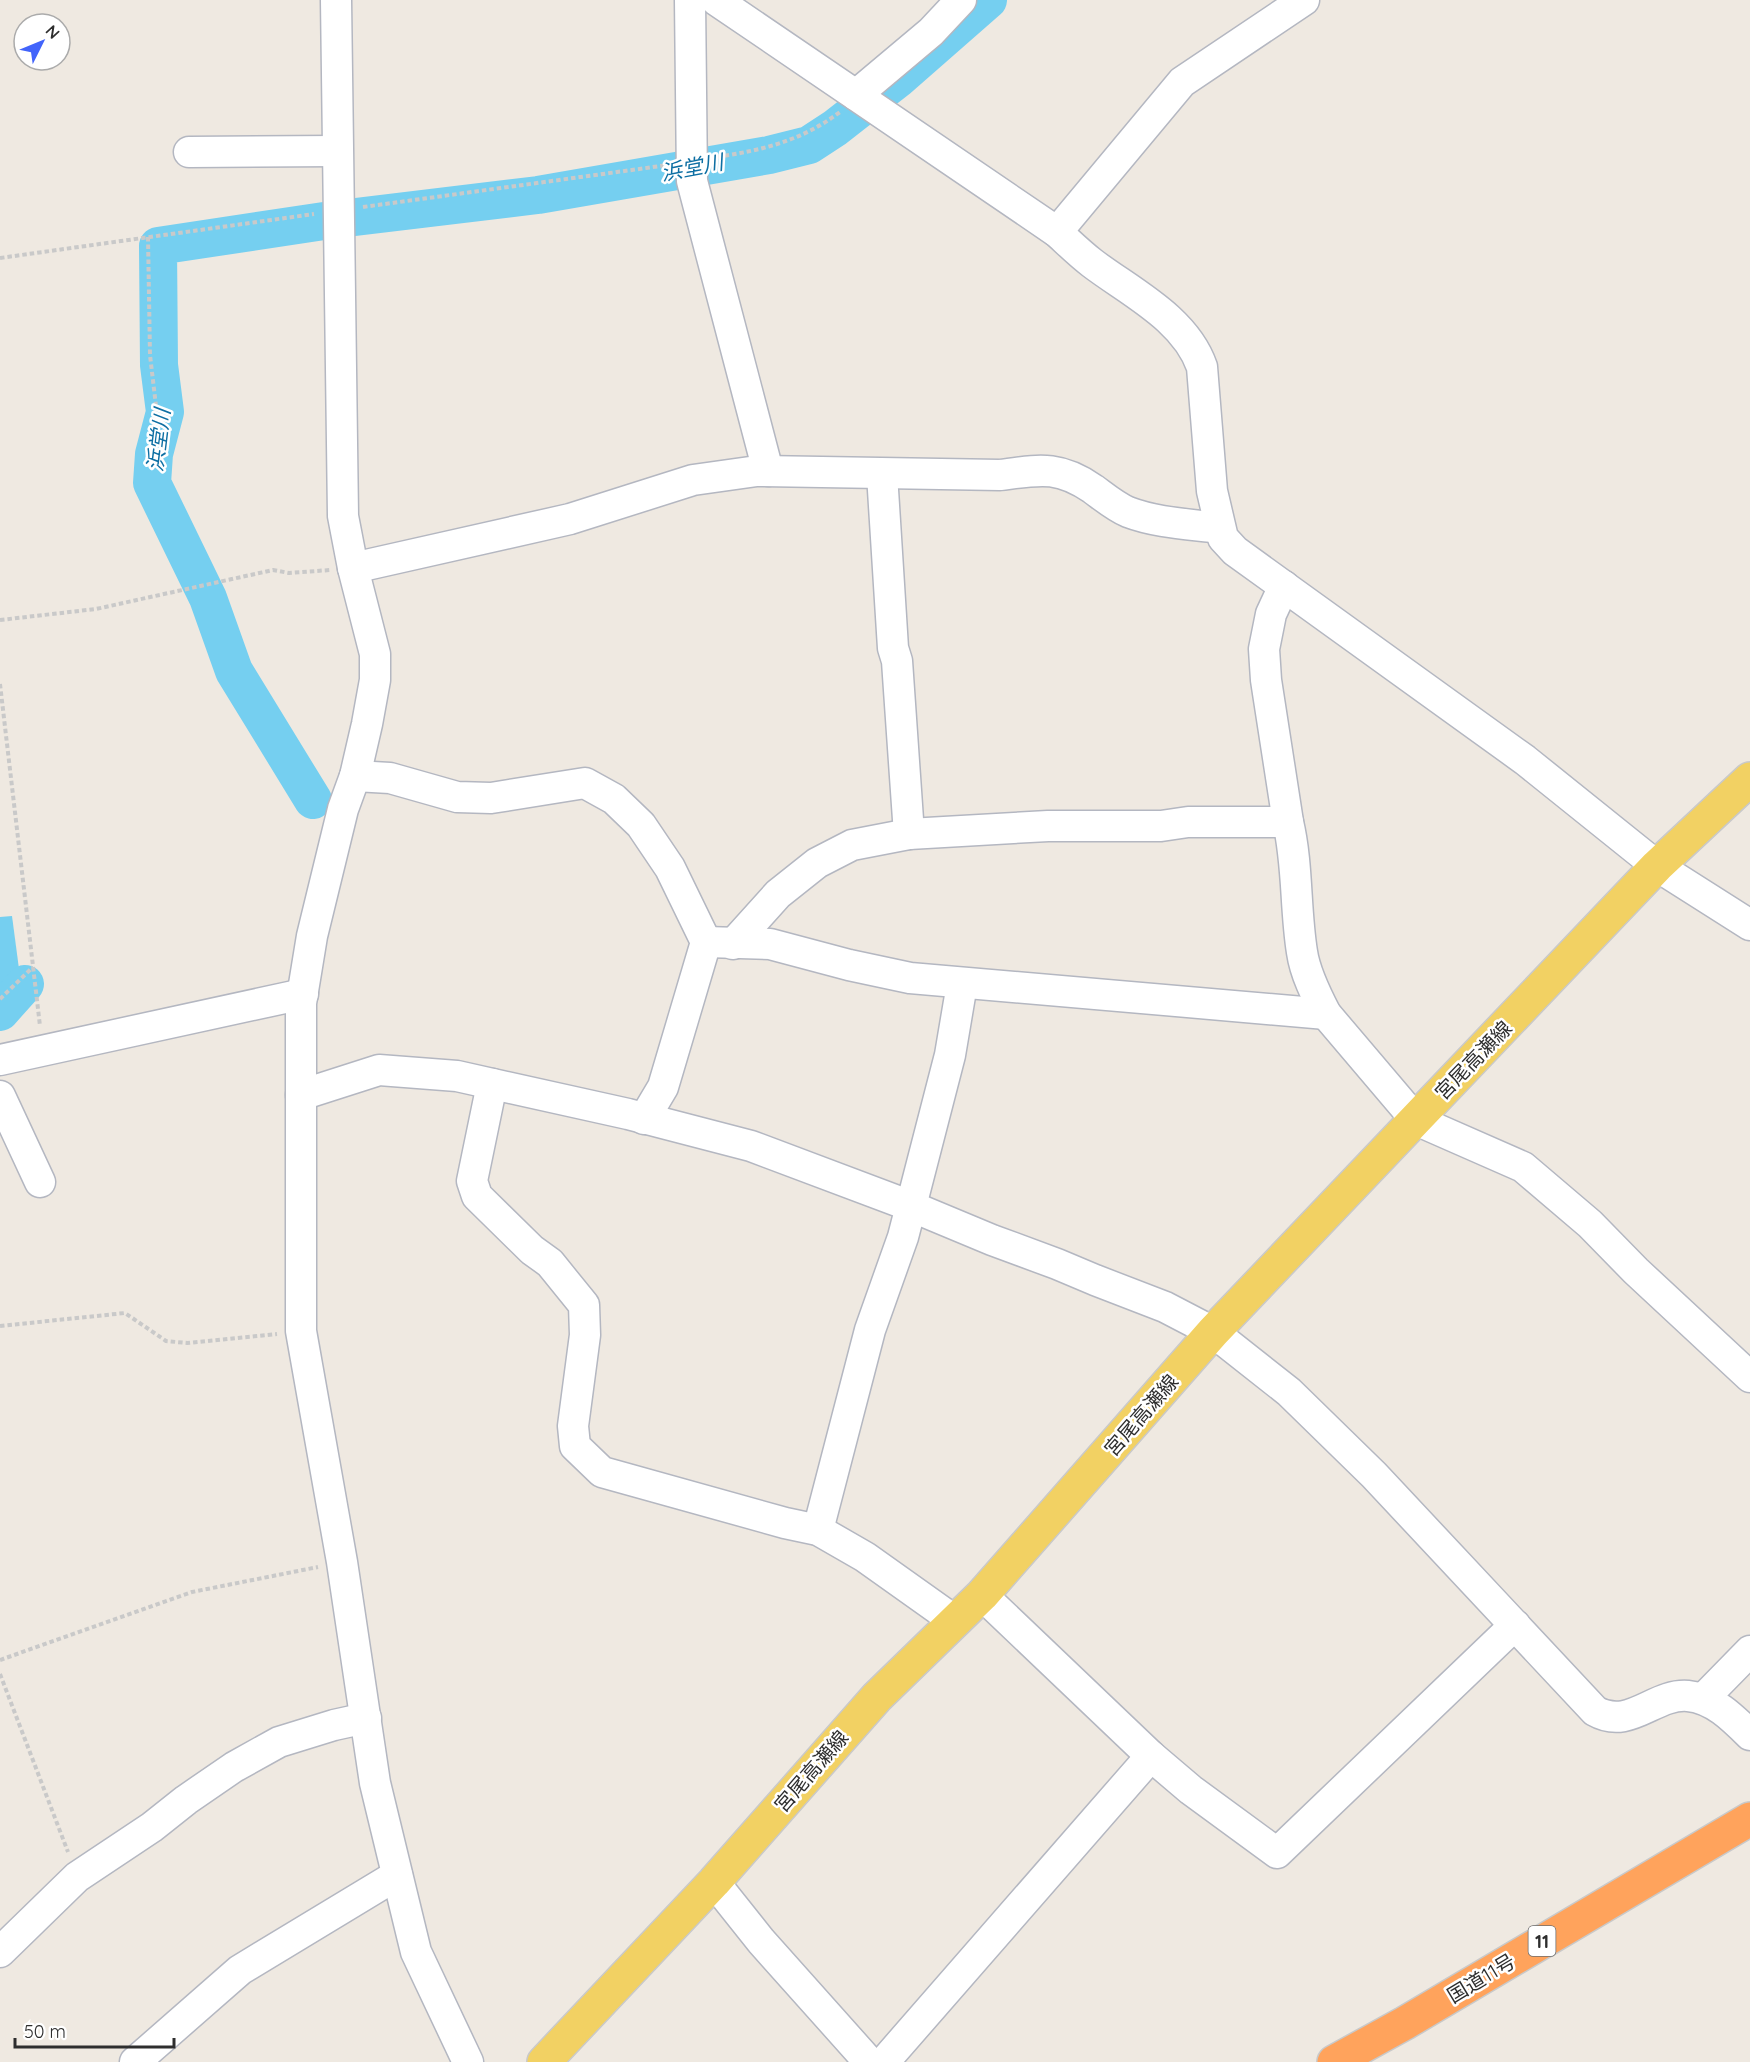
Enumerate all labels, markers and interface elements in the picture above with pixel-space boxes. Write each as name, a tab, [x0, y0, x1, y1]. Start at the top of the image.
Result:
north arrow	[12, 12, 72, 72]
text: N	[42, 21, 64, 43]
water label: 浜堂川	[659, 148, 727, 186]
water label: 浜堂川	[141, 405, 175, 473]
street label: 宮尾高瀬線	[1429, 1015, 1517, 1105]
street label: 宮尾高瀬線	[1099, 1369, 1183, 1461]
street label: 宮尾高瀬線	[769, 1725, 853, 1817]
road number: 11	[1528, 1926, 1556, 1956]
street label: 国道11号	[1442, 1948, 1520, 2008]
scale bar	[15, 2011, 174, 2049]
text: 50 m	[24, 2020, 66, 2043]

